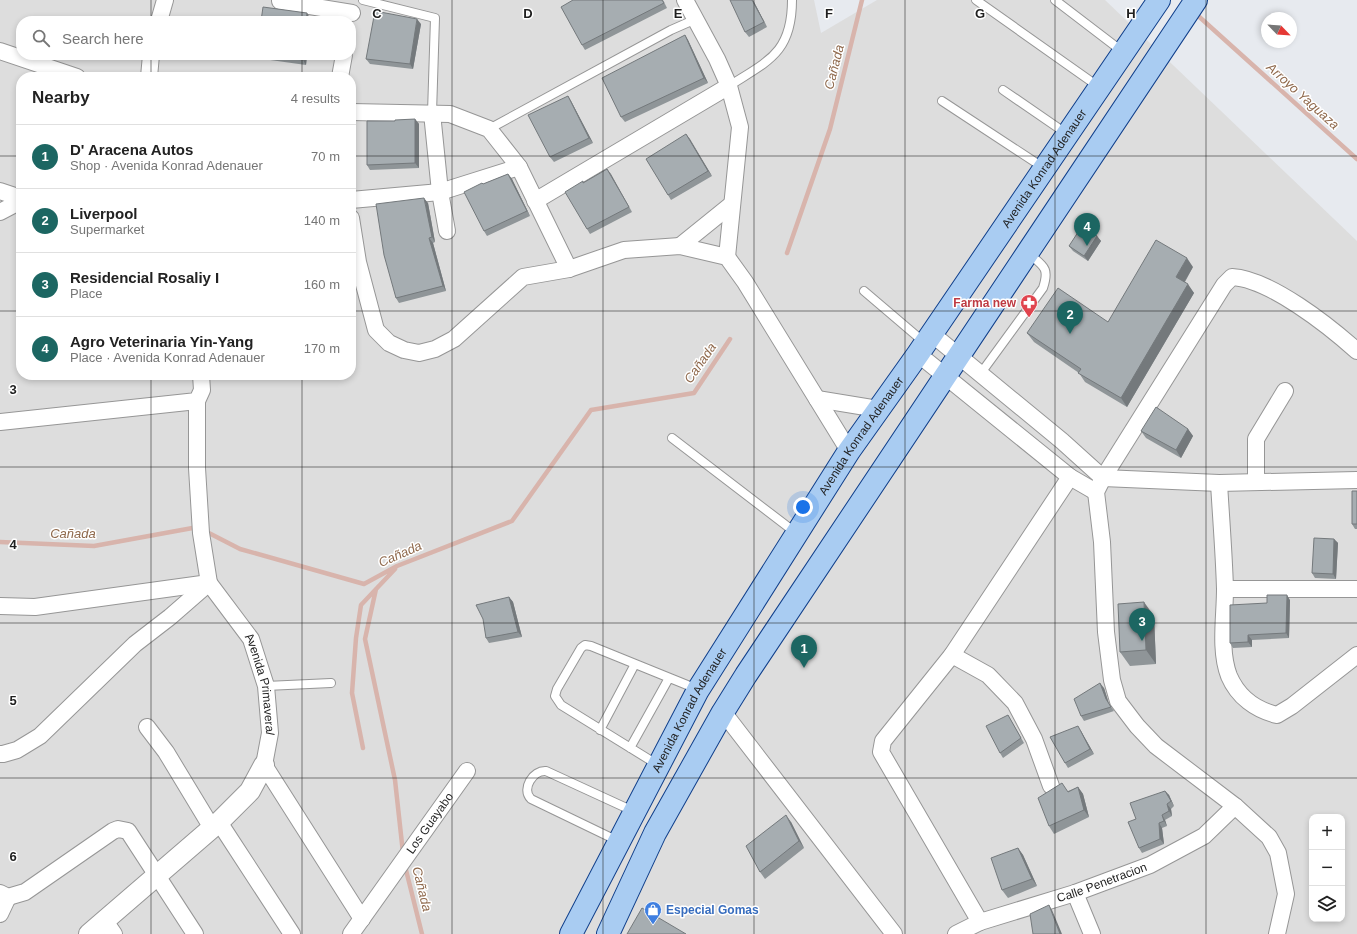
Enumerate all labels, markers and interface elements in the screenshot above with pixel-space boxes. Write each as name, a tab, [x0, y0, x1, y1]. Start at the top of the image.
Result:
text: C	[372, 6, 382, 21]
text: D	[523, 6, 533, 21]
text: E	[674, 6, 683, 21]
text: F	[825, 6, 833, 21]
text: G	[975, 6, 985, 21]
text: H	[1126, 6, 1136, 21]
north arrow	[1261, 12, 1297, 48]
search box	[16, 16, 356, 60]
icon: search	[30, 27, 52, 49]
text: Search here	[62, 30, 144, 47]
water label: Cañada	[821, 43, 847, 91]
water label: Arroyo Yaguaza	[1263, 59, 1342, 132]
text: Nearby	[32, 88, 90, 107]
text: 4 results	[291, 91, 340, 106]
street label: Avenida Konrad Adenauer	[999, 107, 1089, 231]
text: D' Aracena Autos	[70, 141, 193, 158]
text: 1	[41, 149, 49, 164]
text: 70 m	[311, 149, 340, 164]
text: Shop · Avenida Konrad Adenauer	[70, 158, 263, 173]
text: Liverpool	[70, 205, 138, 222]
text: 2	[41, 213, 49, 228]
text: 140 m	[304, 213, 340, 228]
pin: 4	[1074, 213, 1100, 246]
text: Supermarket	[70, 222, 144, 237]
text: Residencial Rosaliy I	[70, 269, 219, 286]
text: 3	[41, 277, 49, 292]
text: 160 m	[304, 277, 340, 292]
text: Place	[70, 286, 103, 301]
pharmacy icon: Farma new	[1019, 293, 1039, 318]
place label: Farma new	[953, 296, 1017, 310]
pin: 2	[1057, 301, 1083, 334]
text: Agro Veterinaria Yin-Yang	[70, 333, 253, 350]
water label: Cañada	[681, 340, 719, 386]
text: 4	[41, 341, 49, 356]
text: 170 m	[304, 341, 340, 356]
text: Place · Avenida Konrad Adenauer	[70, 350, 265, 365]
street label: Avenida Konrad Adenauer	[816, 374, 906, 498]
text: 3	[9, 382, 17, 397]
your location	[793, 497, 813, 517]
water label: Cañada	[50, 526, 96, 541]
text: 4	[9, 537, 17, 552]
water label: Cañada	[376, 538, 424, 570]
pin: 3	[1129, 608, 1155, 641]
street label: Avenida Primaveral	[242, 630, 277, 736]
pin: 1	[791, 635, 817, 668]
street label: Avenida Konrad Adenauer	[649, 646, 730, 775]
text: 5	[9, 693, 17, 708]
street label: Los Guayabo	[403, 790, 456, 856]
map controls	[1309, 814, 1345, 922]
button: +	[1309, 814, 1345, 850]
text: 6	[9, 849, 17, 864]
button: −	[1309, 850, 1345, 886]
street label: Calle Penetracion	[1055, 860, 1149, 905]
water label: Cañada	[409, 865, 435, 913]
button: layers	[1309, 886, 1345, 922]
shop icon: Especial Gomas	[643, 900, 663, 925]
place label: Especial Gomas	[666, 903, 759, 917]

